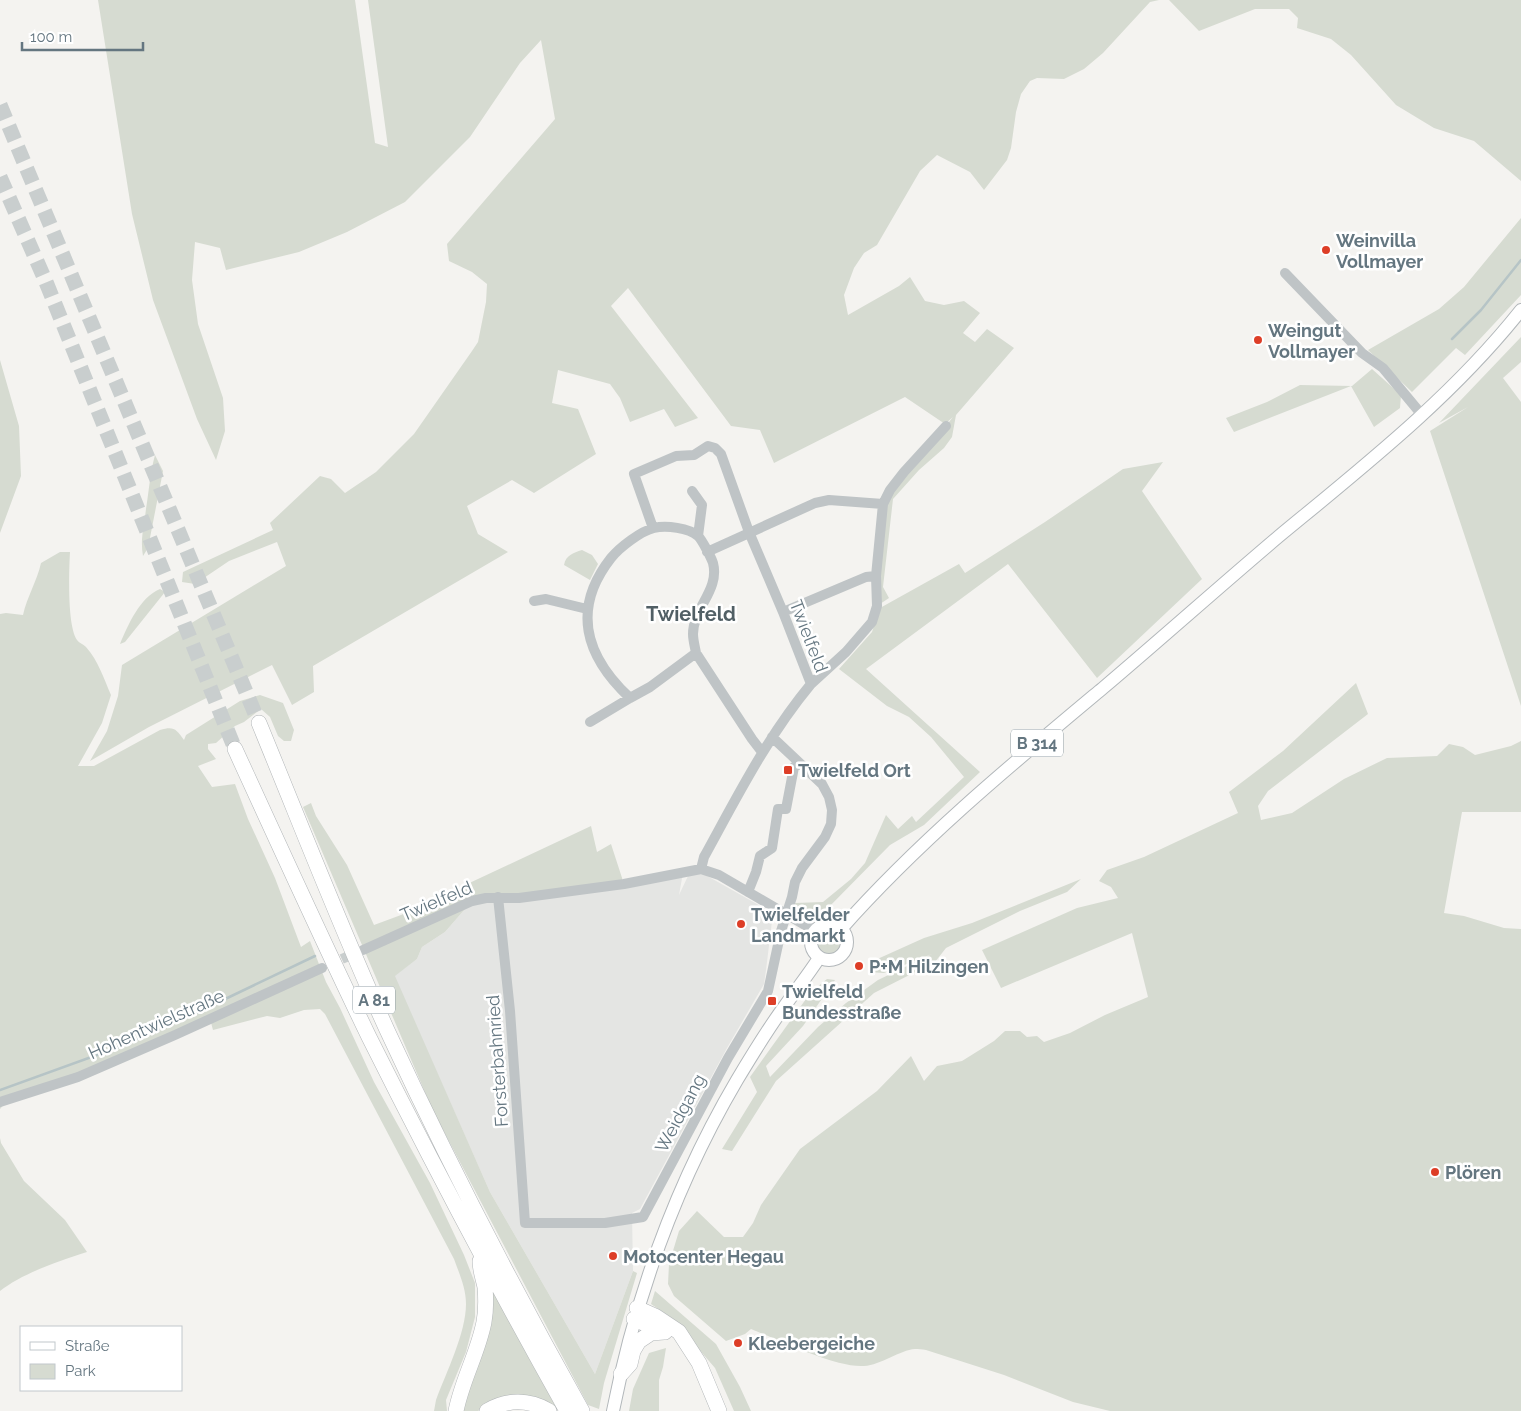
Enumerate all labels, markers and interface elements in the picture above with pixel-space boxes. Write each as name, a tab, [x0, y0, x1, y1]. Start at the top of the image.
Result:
scale bar	[22, 20, 144, 52]
text: 100 m	[30, 28, 72, 46]
place label: Weinvilla Vollmayer	[1336, 230, 1423, 272]
marker: Weinvilla Vollmayer	[1320, 244, 1332, 256]
place label: Weingut Vollmayer	[1268, 320, 1355, 362]
marker: Weingut Vollmayer	[1252, 334, 1264, 346]
street label: Twielfeld	[786, 597, 832, 675]
district label: Twielfeld	[646, 602, 736, 626]
road number: B 314	[1011, 730, 1063, 756]
place label: Twielfeld Ort	[798, 760, 911, 781]
marker: Twielfeld Ort	[782, 764, 794, 776]
street label: Twielfeld	[397, 877, 475, 925]
place label: Twielfelder Landmarkt	[751, 904, 850, 946]
marker: Twielfelder Landmarkt	[735, 918, 747, 930]
place label: P+M Hilzingen	[869, 956, 989, 977]
marker: P+M Hilzingen	[853, 960, 865, 972]
place label: Twielfeld Bundesstraße	[782, 981, 902, 1023]
street label: Hohentwielstraße	[85, 984, 228, 1063]
road number: A 81	[353, 986, 395, 1014]
street label: Forsterbahnried	[482, 994, 512, 1128]
marker: Twielfeld Bundesstraße	[766, 995, 778, 1007]
street label: Weidgang	[651, 1070, 709, 1156]
place label: Plören	[1445, 1162, 1501, 1183]
marker: Plören	[1429, 1166, 1441, 1178]
place label: Motocenter Hegau	[623, 1246, 784, 1267]
marker: Motocenter Hegau	[607, 1250, 619, 1262]
legend	[20, 1326, 182, 1391]
place label: Kleebergeiche	[748, 1333, 875, 1354]
text: Straße	[65, 1337, 110, 1355]
marker: Kleebergeiche	[732, 1337, 744, 1349]
text: Park	[65, 1362, 96, 1380]

